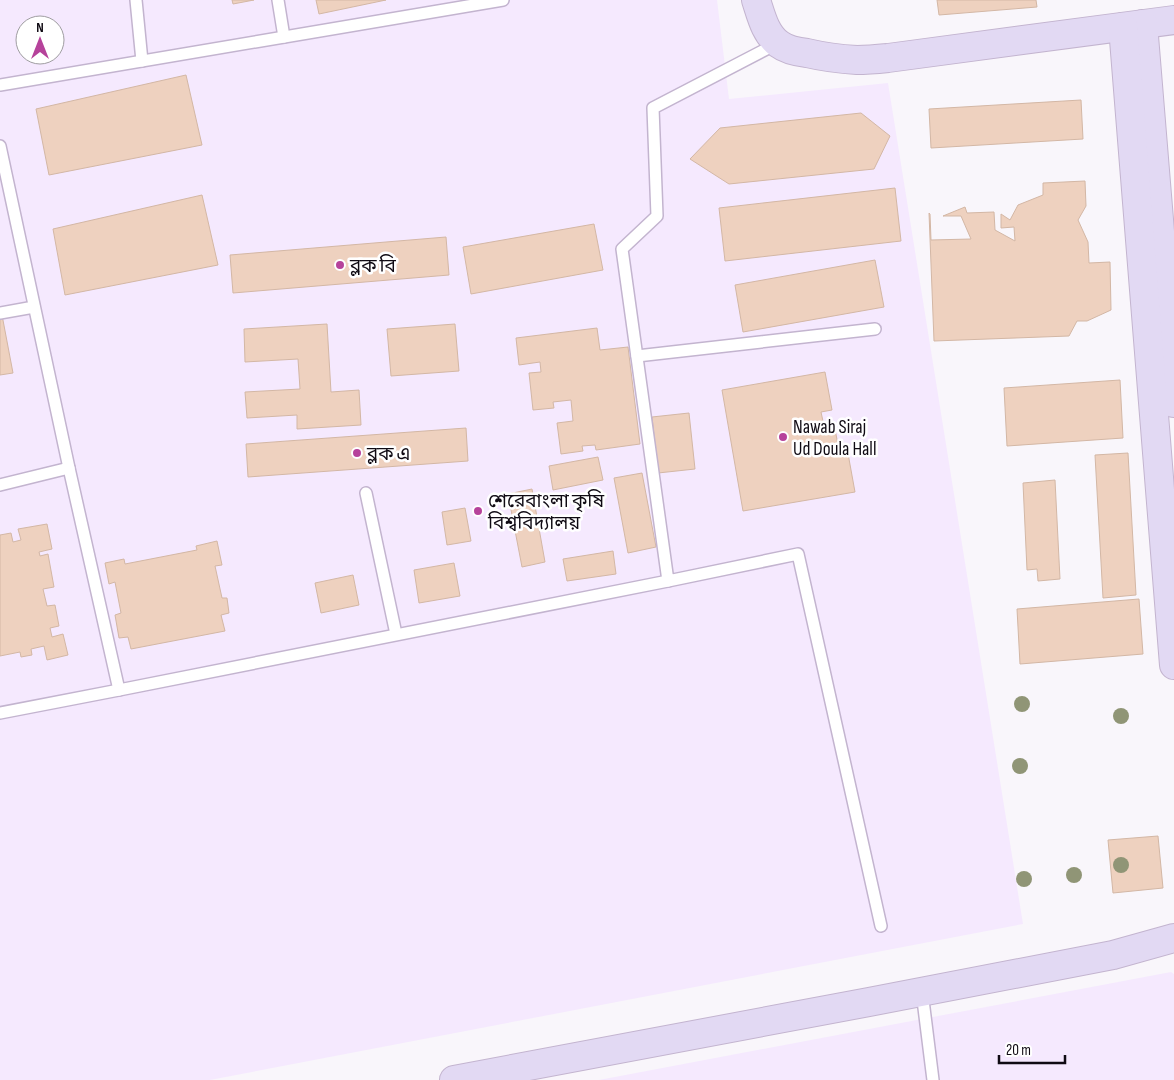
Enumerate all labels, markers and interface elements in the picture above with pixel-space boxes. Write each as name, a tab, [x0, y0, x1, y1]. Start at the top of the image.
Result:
north arrow	[15, 15, 65, 65]
text: N	[36, 19, 44, 36]
place label: ব্লক বি	[349, 254, 397, 278]
marker: ব্লক বি	[334, 259, 346, 271]
place label: Nawab Siraj Ud Doula Hall	[793, 416, 876, 461]
marker: Nawab Siraj Ud Doula Hall	[777, 431, 789, 443]
place label: ব্লক এ	[366, 443, 410, 466]
marker: ব্লক এ	[351, 447, 363, 459]
place label: শেরেবাংলা কৃষি বিশ্ববিদ্যালয়	[487, 489, 605, 535]
marker: শেরেবাংলা কৃষি বিশ্ববিদ্যালয়	[472, 505, 484, 517]
scale bar	[999, 1032, 1065, 1064]
text: 20 m	[1006, 1041, 1031, 1060]

